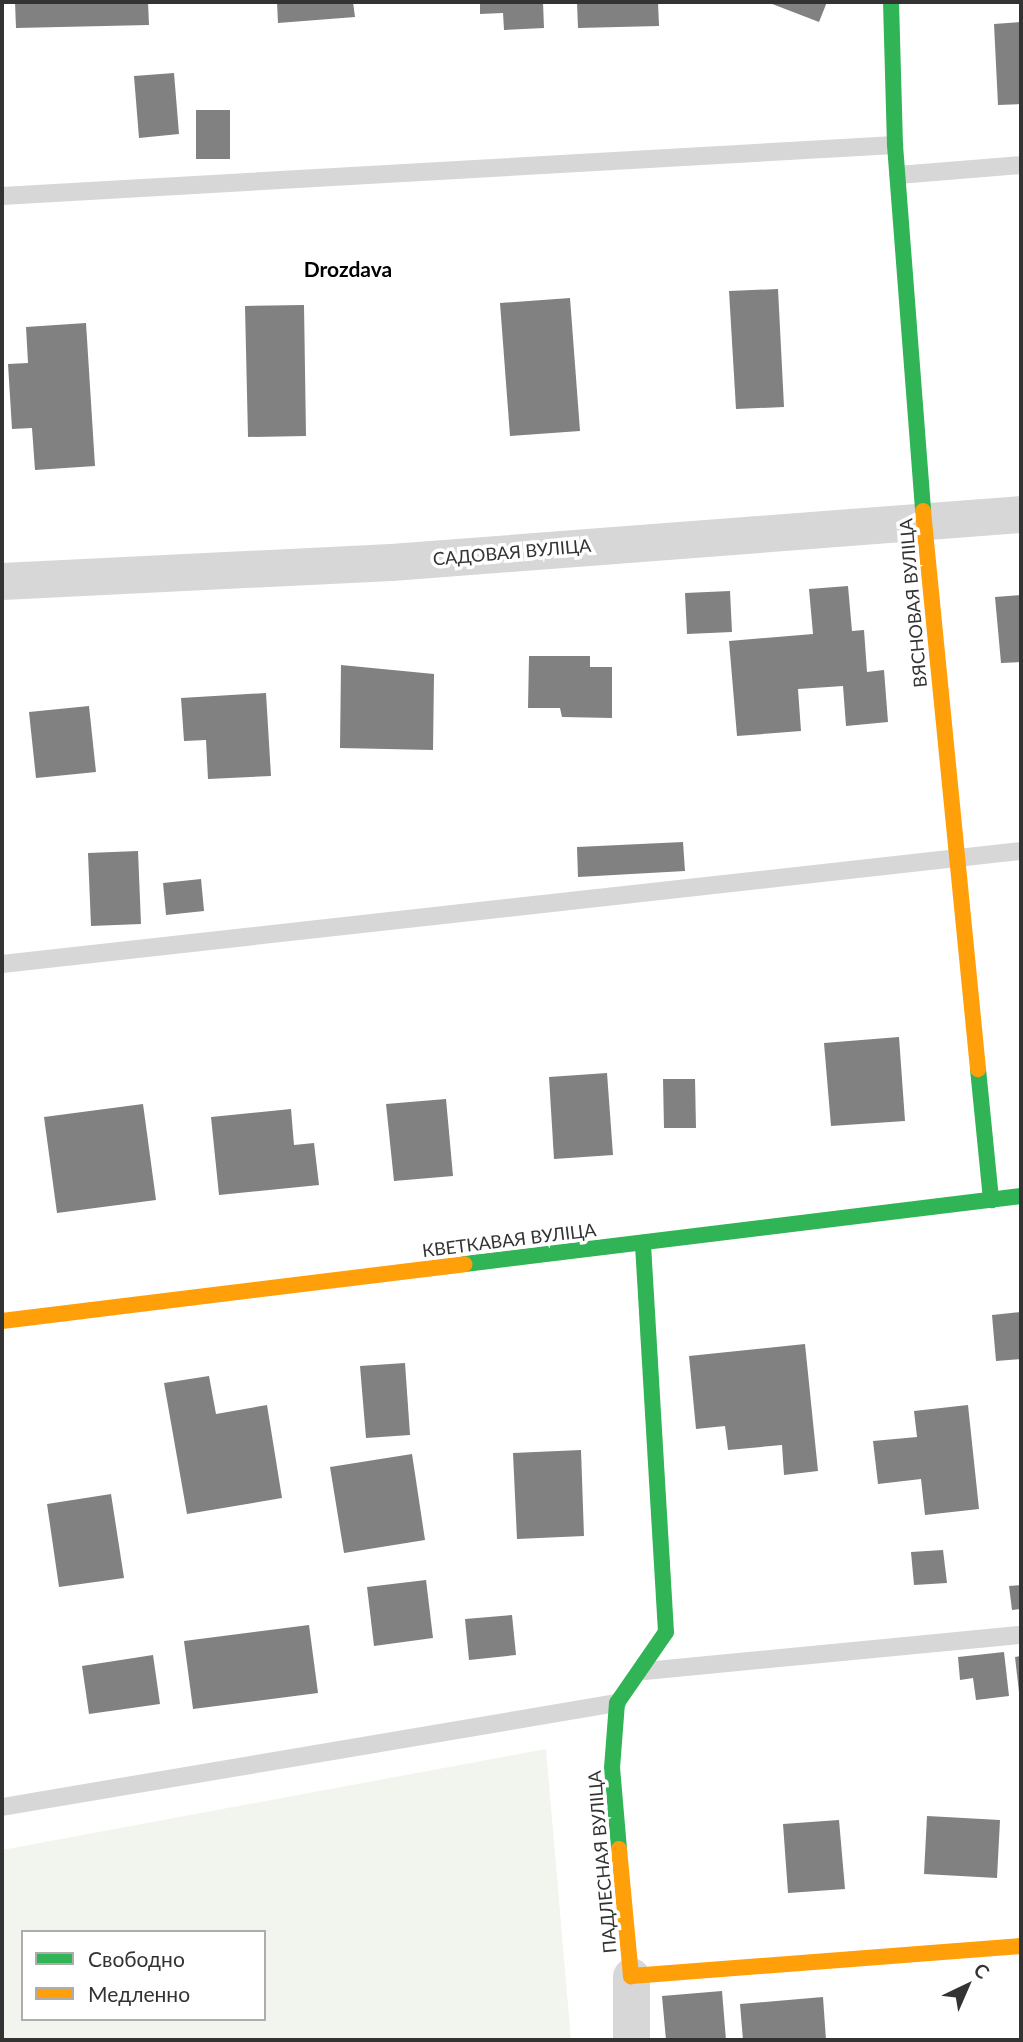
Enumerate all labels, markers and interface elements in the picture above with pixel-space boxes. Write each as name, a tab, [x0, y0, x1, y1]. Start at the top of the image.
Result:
district label: Drozdava	[304, 256, 392, 282]
street label: ВЯСНОВАЯ ВУЛІЦА	[895, 517, 931, 689]
street label: САДОВАЯ ВУЛІЦА	[432, 534, 592, 570]
street label: КВЕТКАВАЯ ВУЛІЦА	[421, 1219, 597, 1261]
street label: ПАДЛЕСНАЯ ВУЛІЦА	[583, 1770, 621, 1954]
legend	[21, 1930, 266, 2021]
text: Свободно	[88, 1946, 185, 1971]
north arrow	[932, 1951, 1002, 2021]
text: С	[969, 1958, 994, 1983]
text: Медленно	[88, 1981, 190, 2006]

